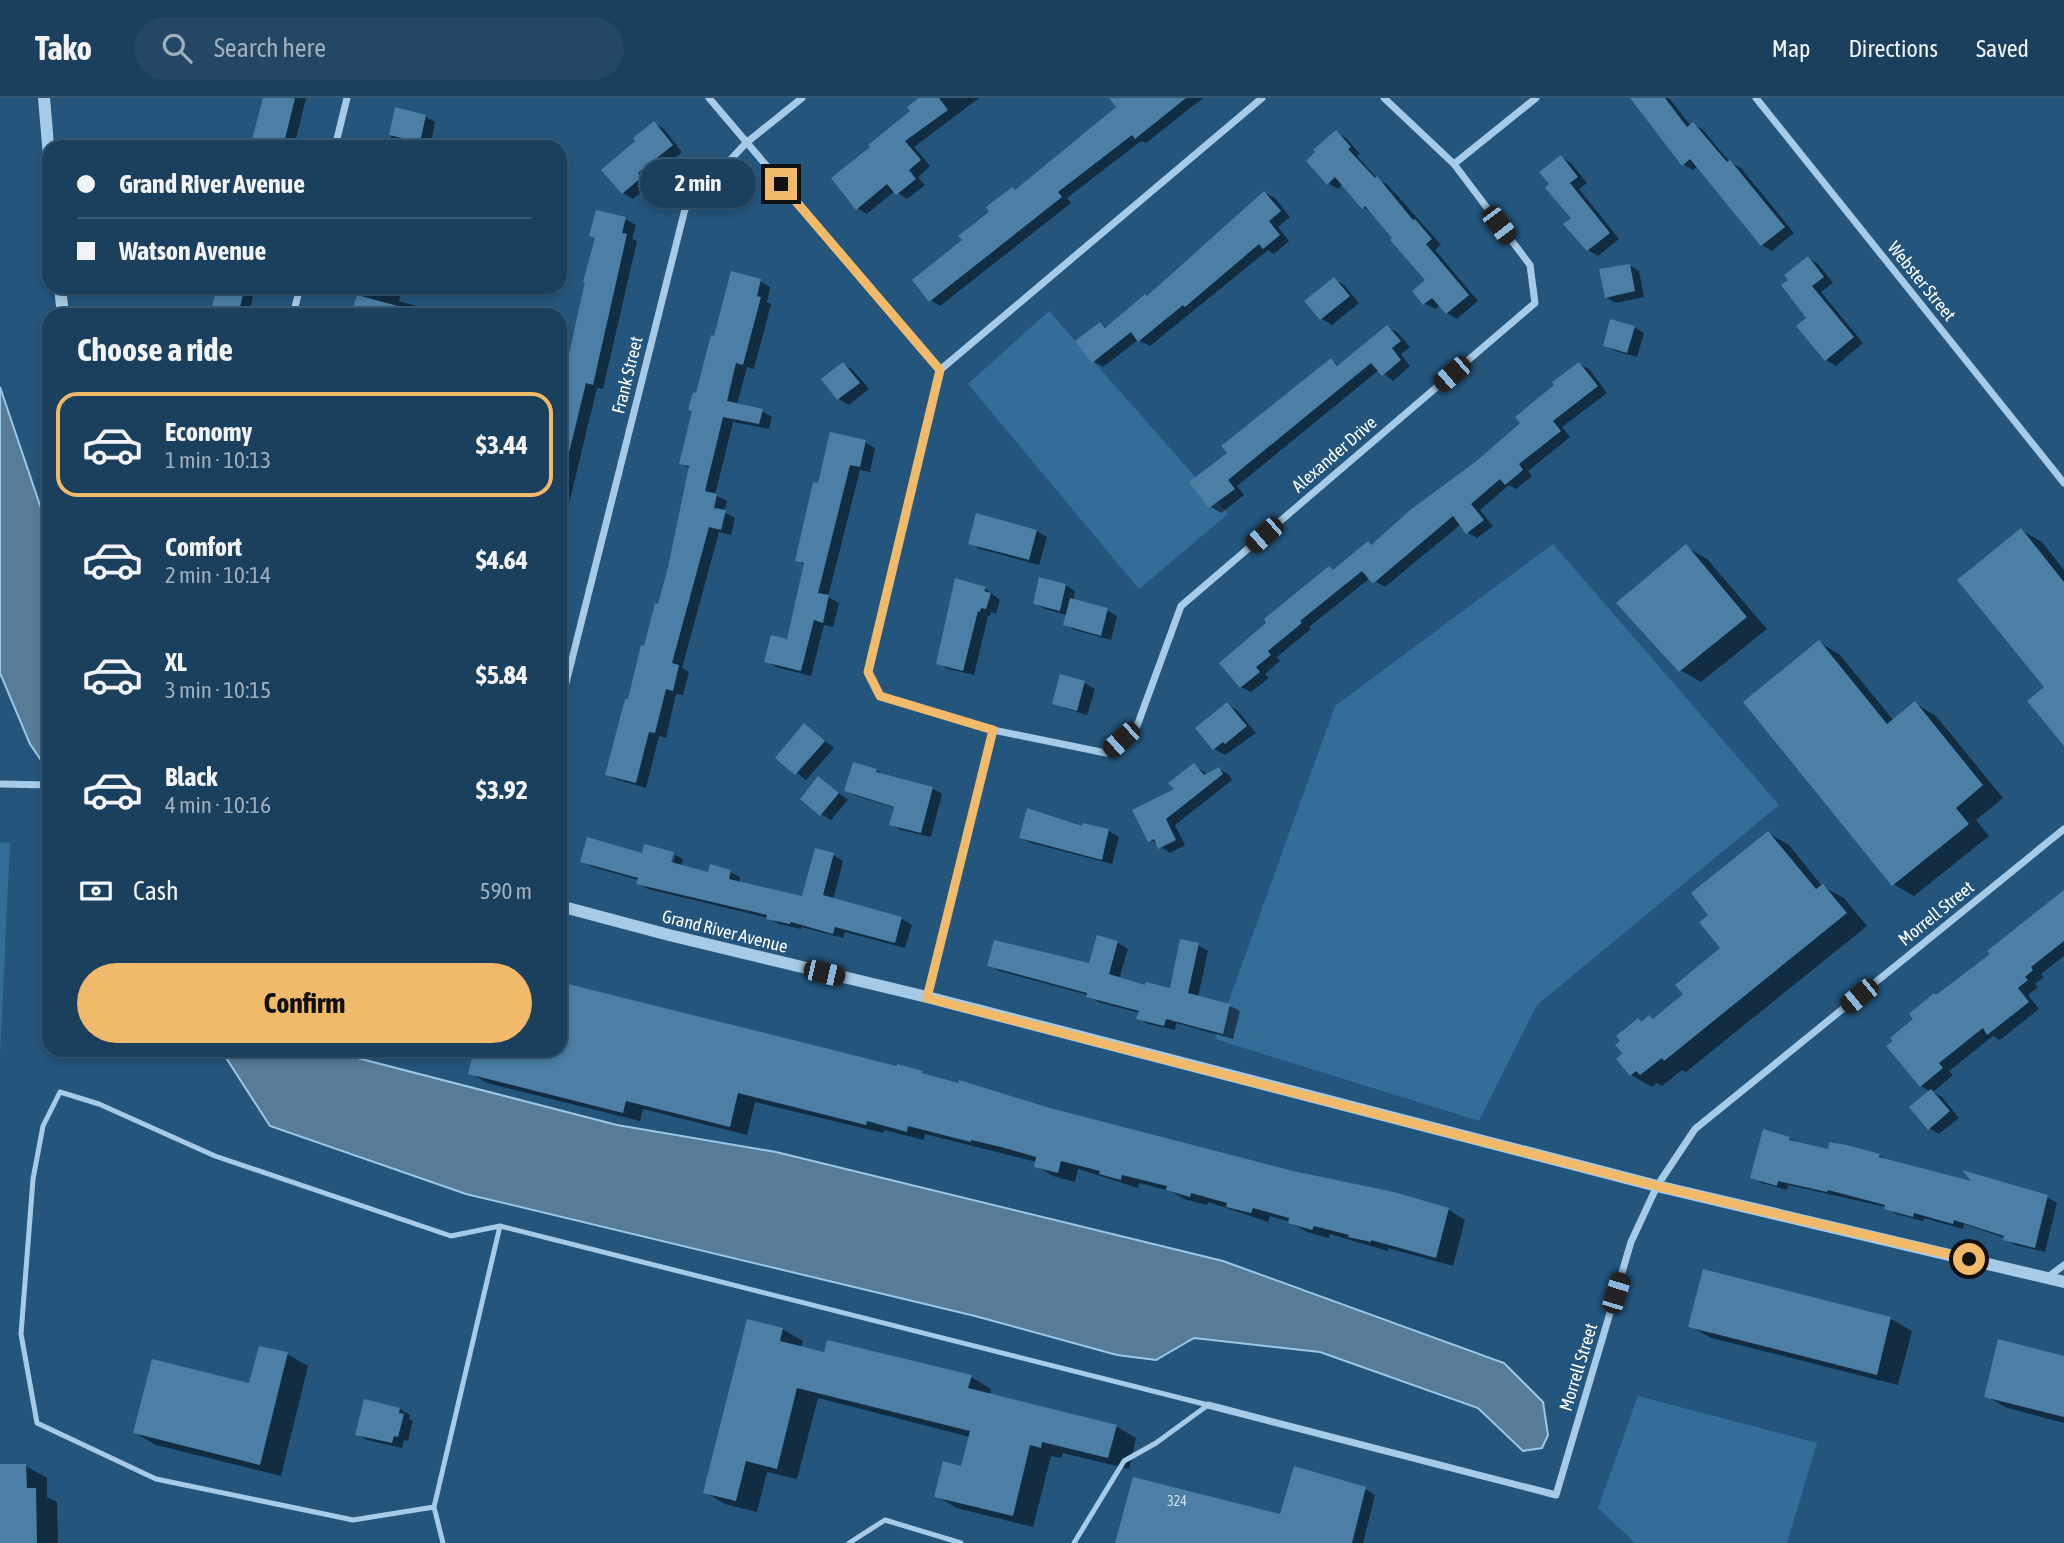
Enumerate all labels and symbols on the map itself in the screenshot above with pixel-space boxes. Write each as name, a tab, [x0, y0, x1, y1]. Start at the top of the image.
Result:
callout: 2 min	[641, 160, 756, 208]
route end	[765, 168, 797, 200]
car	[1478, 202, 1521, 248]
street label: Webster Street	[1884, 237, 1960, 325]
street label: Frank Street	[607, 334, 647, 416]
car	[1430, 352, 1475, 396]
street label: Alexander Drive	[1287, 412, 1381, 496]
car	[1242, 513, 1287, 557]
car	[1099, 718, 1144, 762]
street label: Morrell Street	[1894, 876, 1978, 950]
street label: Grand River Avenue	[660, 905, 790, 957]
car	[802, 958, 847, 988]
car	[1837, 975, 1882, 1017]
route start	[1953, 1243, 1985, 1275]
car	[1600, 1270, 1633, 1316]
street label: Morrell Street	[1555, 1321, 1601, 1413]
house number: 324	[1167, 1493, 1187, 1509]

